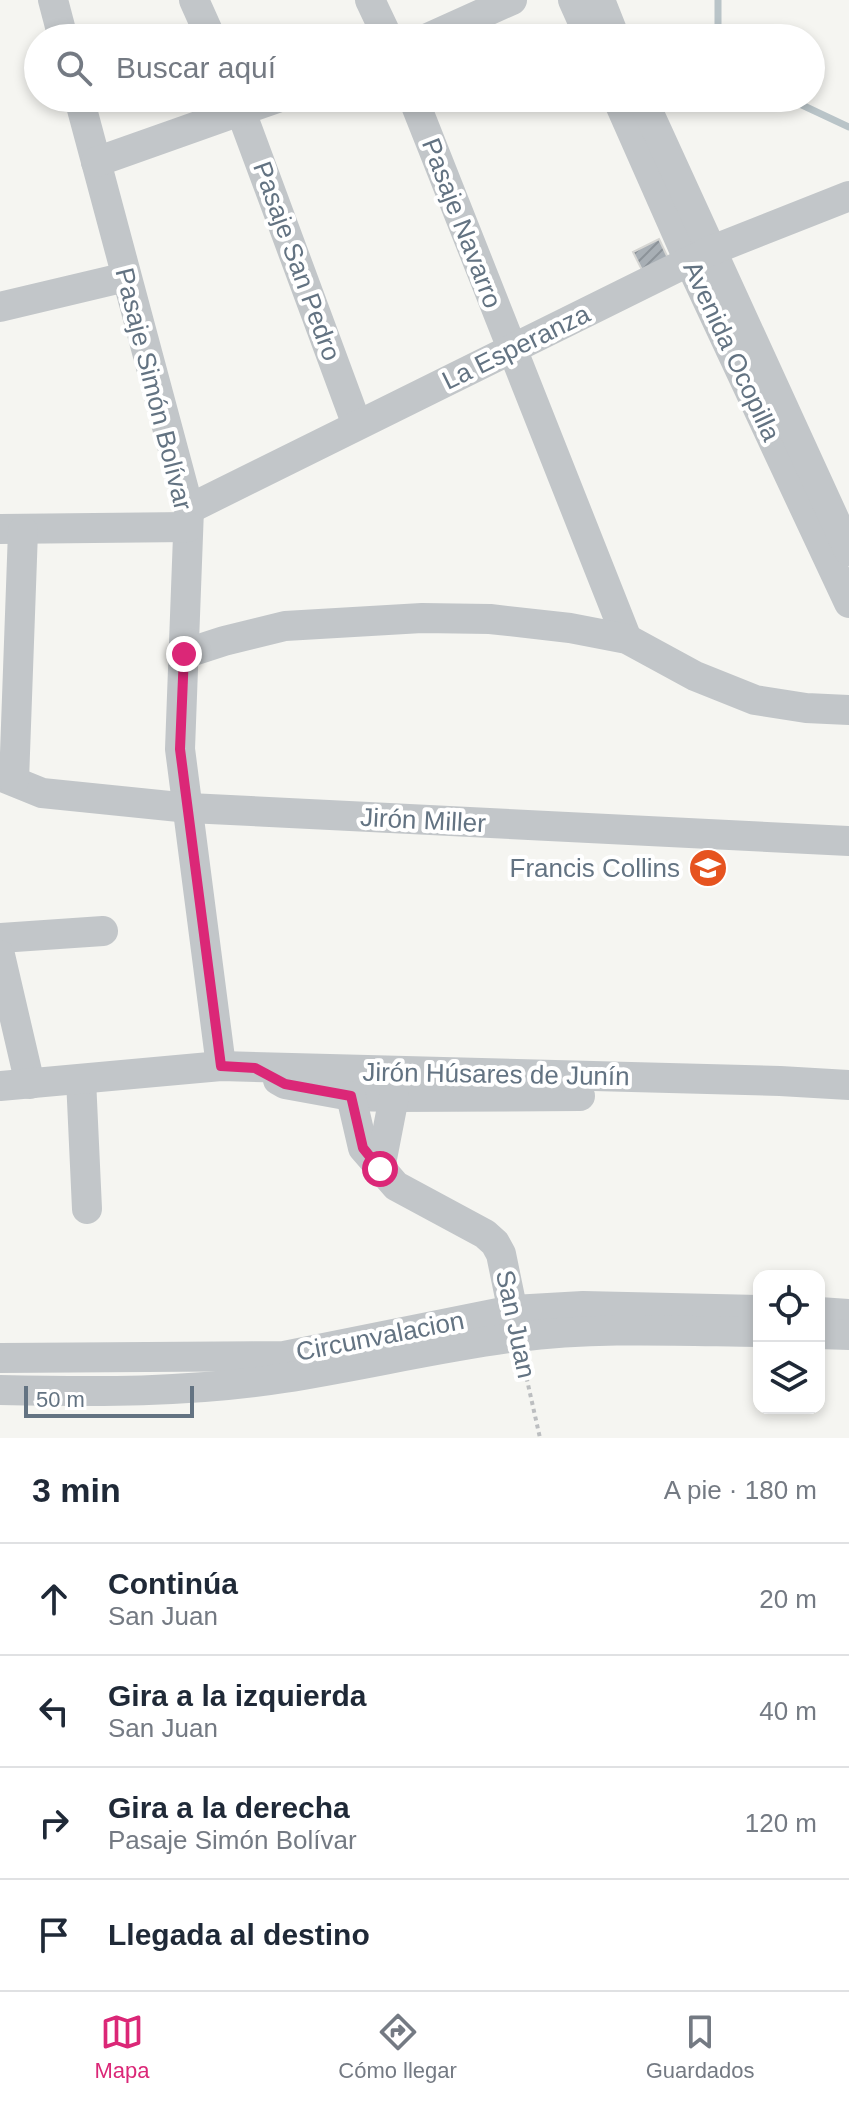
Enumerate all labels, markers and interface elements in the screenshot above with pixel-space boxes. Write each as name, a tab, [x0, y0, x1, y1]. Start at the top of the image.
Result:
search box	[24, 24, 825, 112]
icon: search	[52, 46, 96, 90]
text: Buscar aquí	[116, 51, 276, 84]
street label: Pasaje Navarro	[416, 134, 508, 312]
street label: Pasaje San Pedro	[247, 157, 347, 365]
street label: Avenida Ocopilla	[677, 256, 787, 446]
street label: Pasaje Simón Bolívar	[109, 265, 199, 514]
street label: La Esperanza	[437, 298, 595, 396]
route end	[166, 636, 202, 672]
street label: Jirón Miller	[359, 802, 487, 838]
school or university icon: Francis Collins	[687, 847, 729, 889]
place label: Francis Collins	[510, 853, 680, 883]
street label: Jirón Húsares de Junín	[362, 1057, 630, 1091]
route start	[362, 1151, 398, 1187]
street label: San Juan	[490, 1267, 542, 1381]
map controls	[753, 1270, 825, 1414]
button: locate	[753, 1270, 825, 1342]
street label: Circunvalacion	[293, 1305, 467, 1367]
button: layers	[753, 1342, 825, 1414]
scale bar	[24, 1382, 194, 1418]
text: 50 m	[36, 1387, 85, 1412]
text: 3 min	[32, 1471, 121, 1509]
text: A pie · 180 m	[664, 1475, 817, 1505]
text: Continúa	[108, 1567, 238, 1600]
icon: ahead	[32, 1577, 76, 1621]
text: 20 m	[759, 1584, 817, 1614]
text: San Juan	[108, 1601, 218, 1631]
text: Gira a la izquierda	[108, 1679, 366, 1712]
icon: left	[32, 1689, 76, 1733]
text: 40 m	[759, 1696, 817, 1726]
text: San Juan	[108, 1713, 218, 1743]
text: Gira a la derecha	[108, 1791, 350, 1824]
icon: right	[32, 1801, 76, 1845]
text: 120 m	[745, 1808, 817, 1838]
text: Pasaje Simón Bolívar	[108, 1825, 357, 1855]
icon: arrive	[32, 1913, 76, 1957]
text: Llegada al destino	[108, 1918, 370, 1951]
tab: Mapa	[94, 2010, 149, 2084]
tab: Cómo llegar	[338, 2010, 457, 2084]
tab: Guardados	[646, 2010, 755, 2084]

